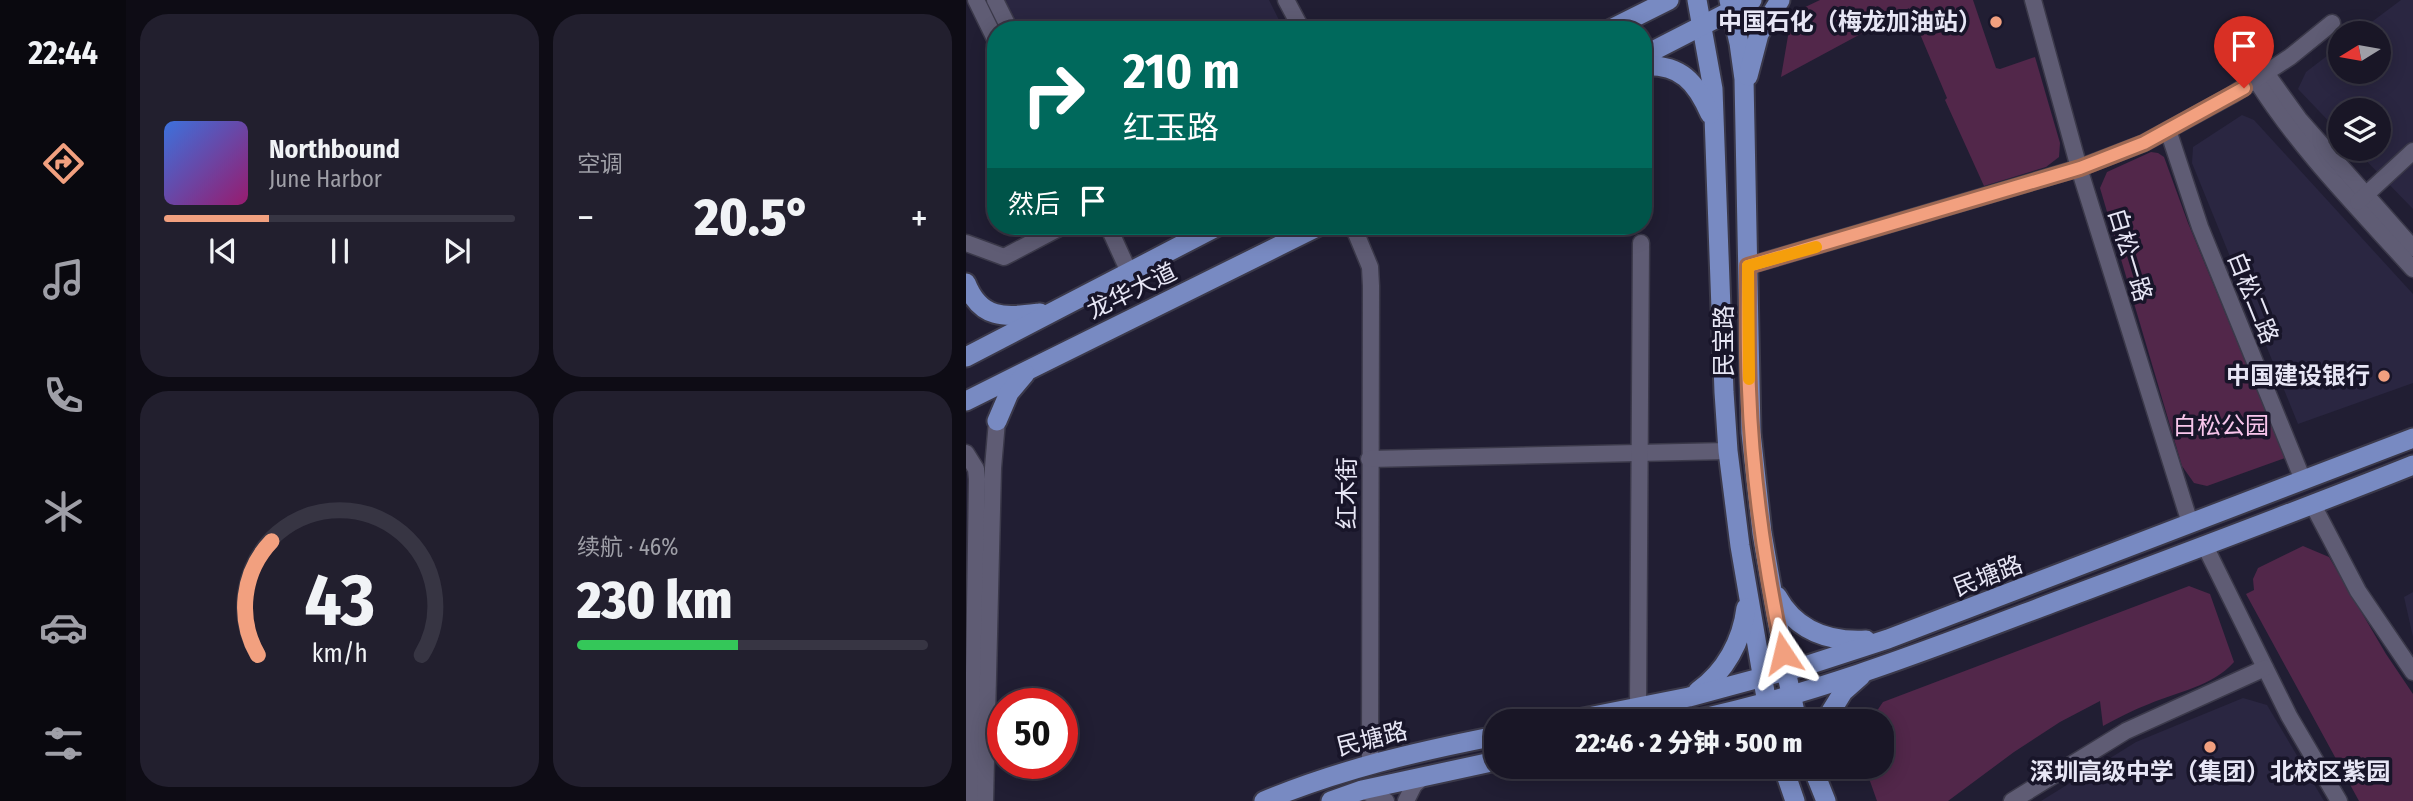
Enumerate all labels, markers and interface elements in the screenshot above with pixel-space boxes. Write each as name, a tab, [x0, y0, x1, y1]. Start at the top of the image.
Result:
place label: 中国石化（梅龙加油站）	[1718, 8, 1982, 36]
marker: 中国石化（梅龙加油站）	[1988, 14, 2004, 30]
pin	[2214, 16, 2274, 88]
north arrow	[2328, 21, 2390, 84]
map controls	[2328, 21, 2391, 161]
icon: arrive	[2225, 27, 2263, 65]
text: 22:44	[28, 34, 98, 72]
text: 210 m	[1123, 42, 1240, 101]
icon: right	[1008, 49, 1099, 140]
button: layers	[2328, 98, 2391, 161]
text: 红玉路	[1123, 109, 1219, 147]
text: Northbound	[269, 134, 400, 165]
icon: directions	[39, 139, 88, 188]
text: 空调	[577, 150, 623, 178]
text: June Harbor	[269, 165, 382, 193]
icon: arrive	[1074, 182, 1112, 220]
text: 20.5°	[695, 186, 810, 249]
text: 然后	[1008, 189, 1060, 220]
text: −	[577, 195, 594, 241]
text: +	[911, 195, 928, 241]
street label: 白松一路	[2103, 205, 2157, 305]
icon: previous	[204, 232, 242, 270]
icon: pause	[321, 232, 359, 270]
icon: next	[438, 232, 476, 270]
street label: 白松二路	[2222, 248, 2284, 348]
icon: music	[39, 255, 88, 304]
street label: 龙华大道	[1083, 257, 1181, 325]
street label: 民宝路	[1710, 305, 1738, 377]
place label: 中国建设银行	[2226, 362, 2370, 390]
marker: 中国建设银行	[2376, 368, 2392, 384]
icon: phone	[39, 371, 88, 420]
park label: 白松公园	[2173, 412, 2269, 440]
street label: 红木街	[1333, 457, 1361, 529]
icon: climate	[39, 487, 88, 536]
text: 续航 · 46%	[577, 533, 678, 561]
street label: 民塘路	[1949, 550, 2027, 602]
text: 43	[304, 557, 375, 644]
text: 230 km	[577, 569, 732, 632]
icon: car	[39, 603, 88, 652]
position arrow	[1746, 616, 1820, 690]
text: km/h	[312, 639, 367, 669]
speed limit sign: 50	[987, 688, 1078, 779]
street label: 民塘路	[1334, 717, 1410, 761]
icon: filters	[39, 719, 88, 768]
text: 22:46 · 2 分钟 · 500 m	[1576, 728, 1802, 759]
marker: 深圳高级中学（集团）北校区紫园	[2202, 739, 2218, 755]
place label: 深圳高级中学（集团）北校区紫园	[2030, 758, 2390, 786]

